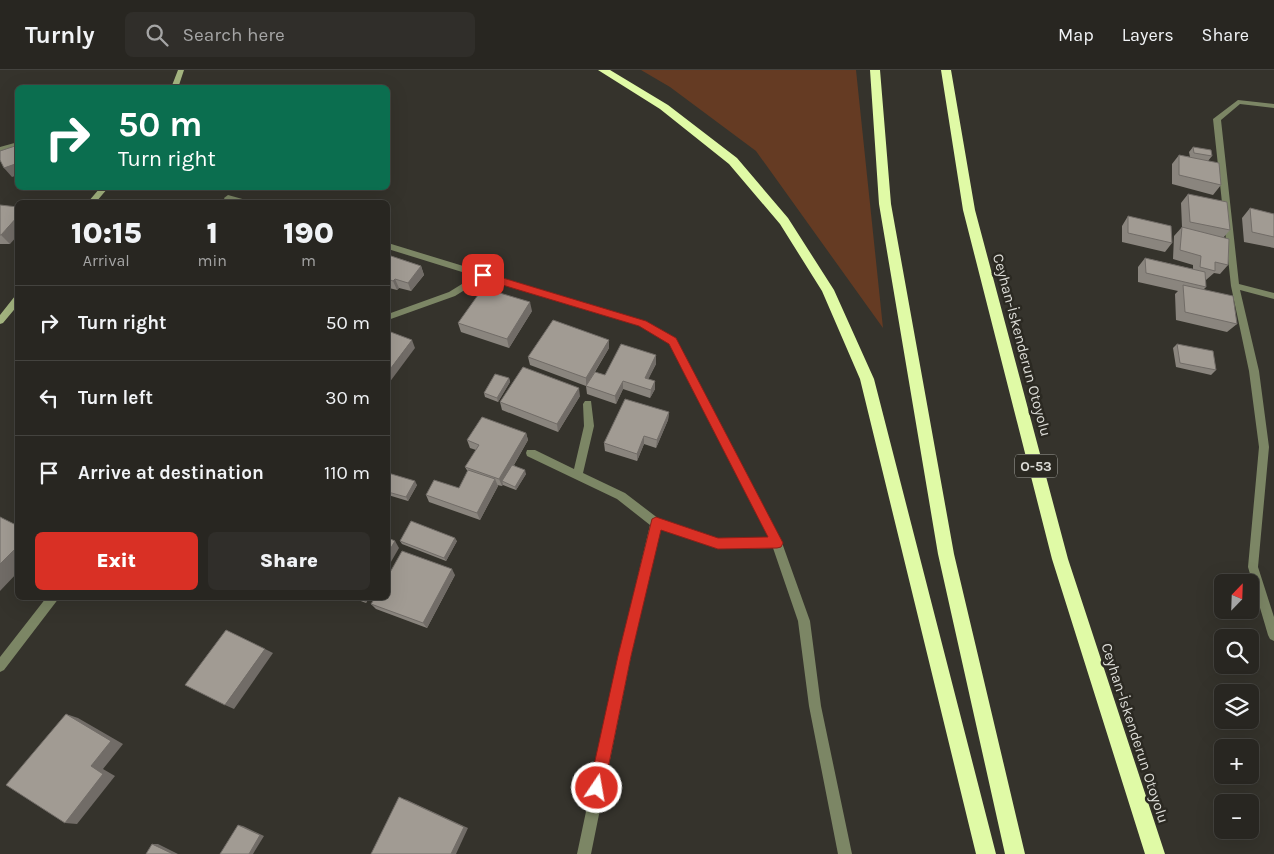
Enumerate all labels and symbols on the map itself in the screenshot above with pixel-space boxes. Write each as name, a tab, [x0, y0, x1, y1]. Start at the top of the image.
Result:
street label: Ceyhan-İskenderun Otoyolu	[989, 252, 1055, 438]
pin	[462, 254, 504, 296]
road number: O-53	[1015, 454, 1057, 478]
north arrow	[1214, 574, 1259, 619]
street label: Ceyhan-İskenderun Otoyolu	[1097, 641, 1173, 825]
position arrow	[570, 761, 622, 813]

